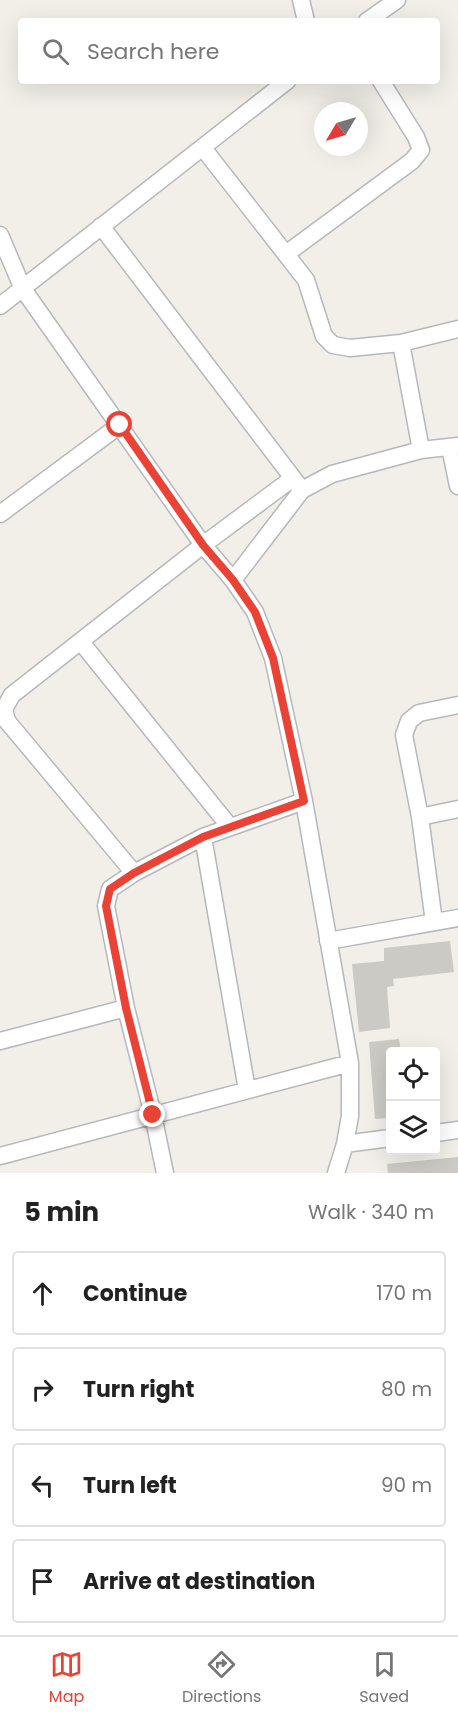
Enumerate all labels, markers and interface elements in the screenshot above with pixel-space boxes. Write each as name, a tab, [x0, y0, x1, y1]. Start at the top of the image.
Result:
search box	[18, 18, 440, 84]
icon: search	[39, 35, 72, 68]
text: Search here	[87, 36, 220, 67]
north arrow	[314, 102, 368, 156]
route start	[106, 411, 132, 437]
map controls	[386, 1047, 440, 1155]
button: locate	[386, 1047, 440, 1101]
route end	[139, 1101, 165, 1127]
button: layers	[386, 1101, 440, 1155]
text: 5 min	[24, 1194, 99, 1230]
text: Walk · 340 m	[308, 1198, 434, 1226]
icon: ahead	[26, 1277, 59, 1310]
text: Continue	[83, 1278, 187, 1309]
text: 170 m	[376, 1279, 432, 1307]
icon: right	[26, 1373, 59, 1406]
text: Turn right	[83, 1374, 194, 1405]
text: 80 m	[381, 1375, 432, 1403]
icon: left	[26, 1469, 59, 1502]
text: Turn left	[83, 1470, 177, 1501]
text: 90 m	[381, 1471, 432, 1499]
icon: arrive	[26, 1565, 59, 1598]
text: Arrive at destination	[83, 1566, 315, 1597]
tab: Map	[49, 1648, 84, 1709]
tab: Directions	[182, 1648, 261, 1709]
tab: Saved	[359, 1648, 409, 1709]

